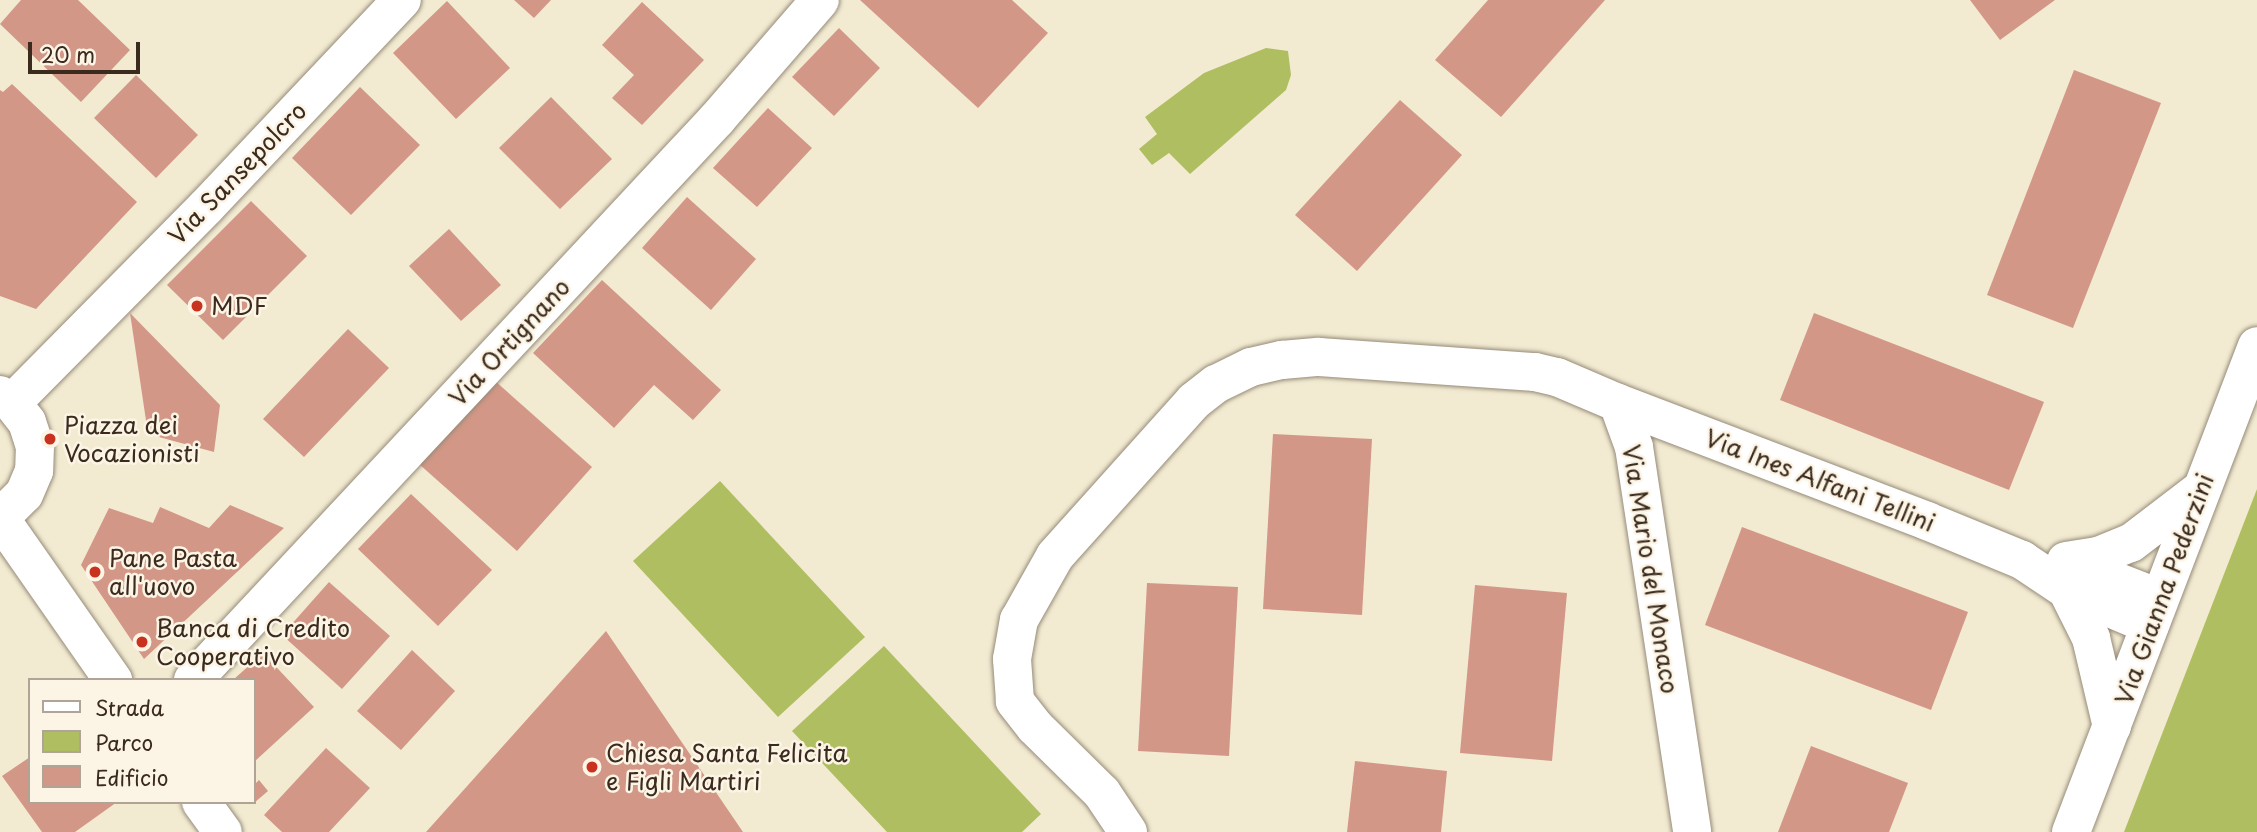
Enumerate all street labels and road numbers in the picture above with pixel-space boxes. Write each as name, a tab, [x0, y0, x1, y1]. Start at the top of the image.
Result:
street label: Via Sansepolcro	[162, 97, 312, 249]
street label: Via Ortignano	[443, 272, 575, 412]
street label: Via Ines Alfani Tellini	[1702, 423, 1938, 537]
street label: Via Mario del Monaco	[1617, 442, 1685, 696]
street label: Via Gianna Pederzini	[2109, 470, 2219, 708]

